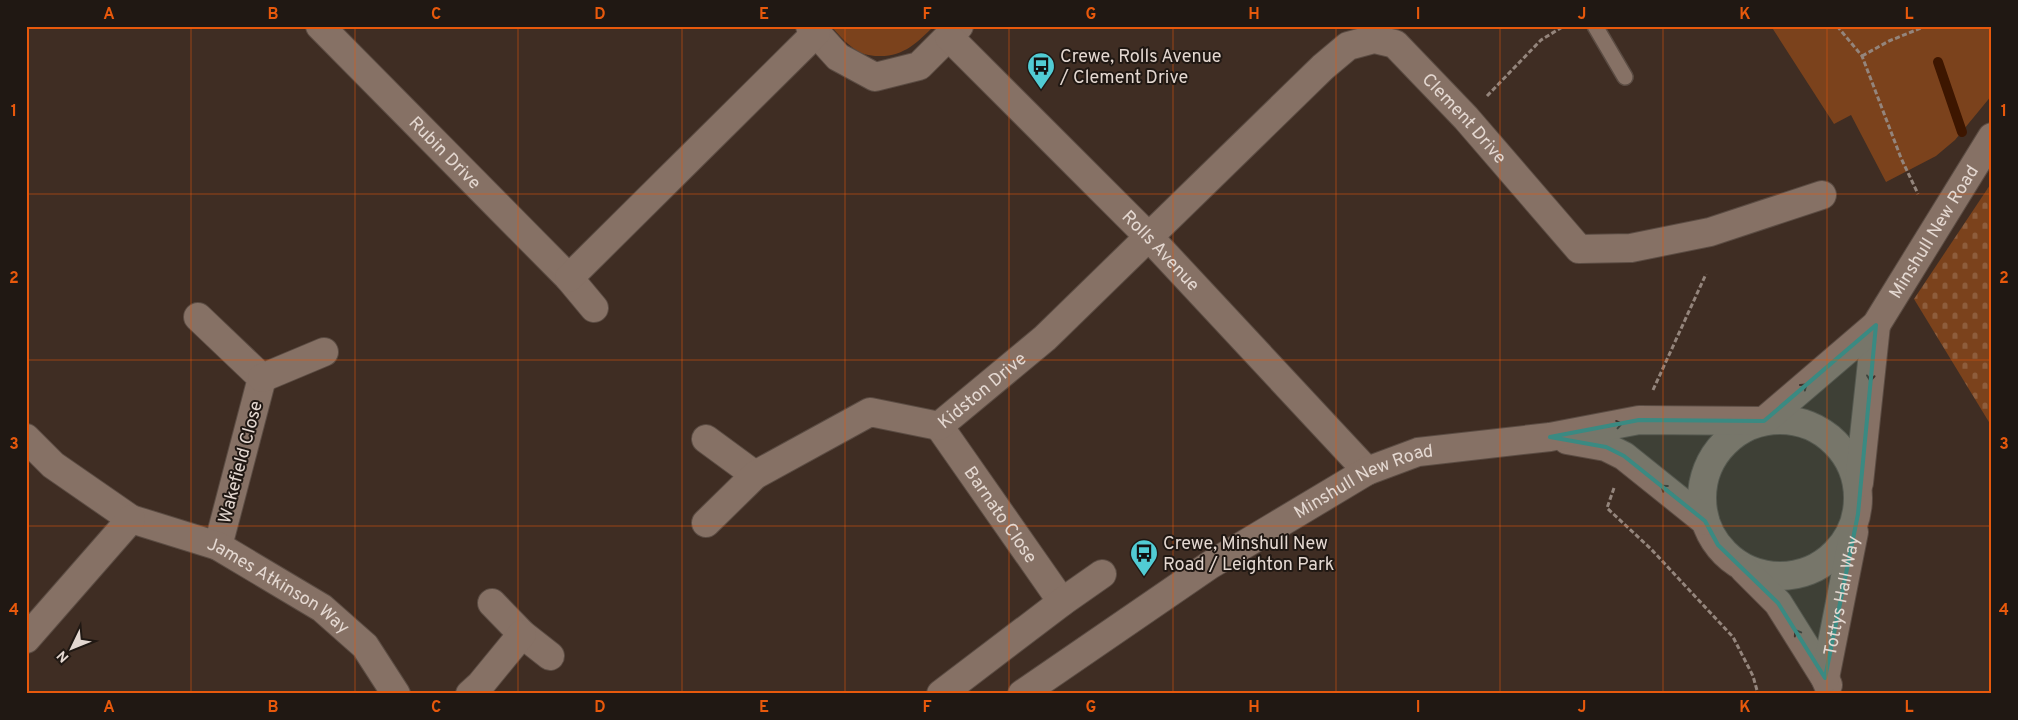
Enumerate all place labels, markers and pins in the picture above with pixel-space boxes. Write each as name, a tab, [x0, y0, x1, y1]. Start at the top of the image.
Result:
place label: Crewe, Rolls Avenue / Clement Drive	[1059, 46, 1221, 90]
bus stop icon: Crewe, Rolls Avenue / Clement Drive	[1026, 51, 1056, 90]
place label: Crewe, Minshull New Road / Leighton Park	[1163, 533, 1334, 577]
bus stop icon: Crewe, Minshull New Road / Leighton Park	[1129, 538, 1159, 577]

